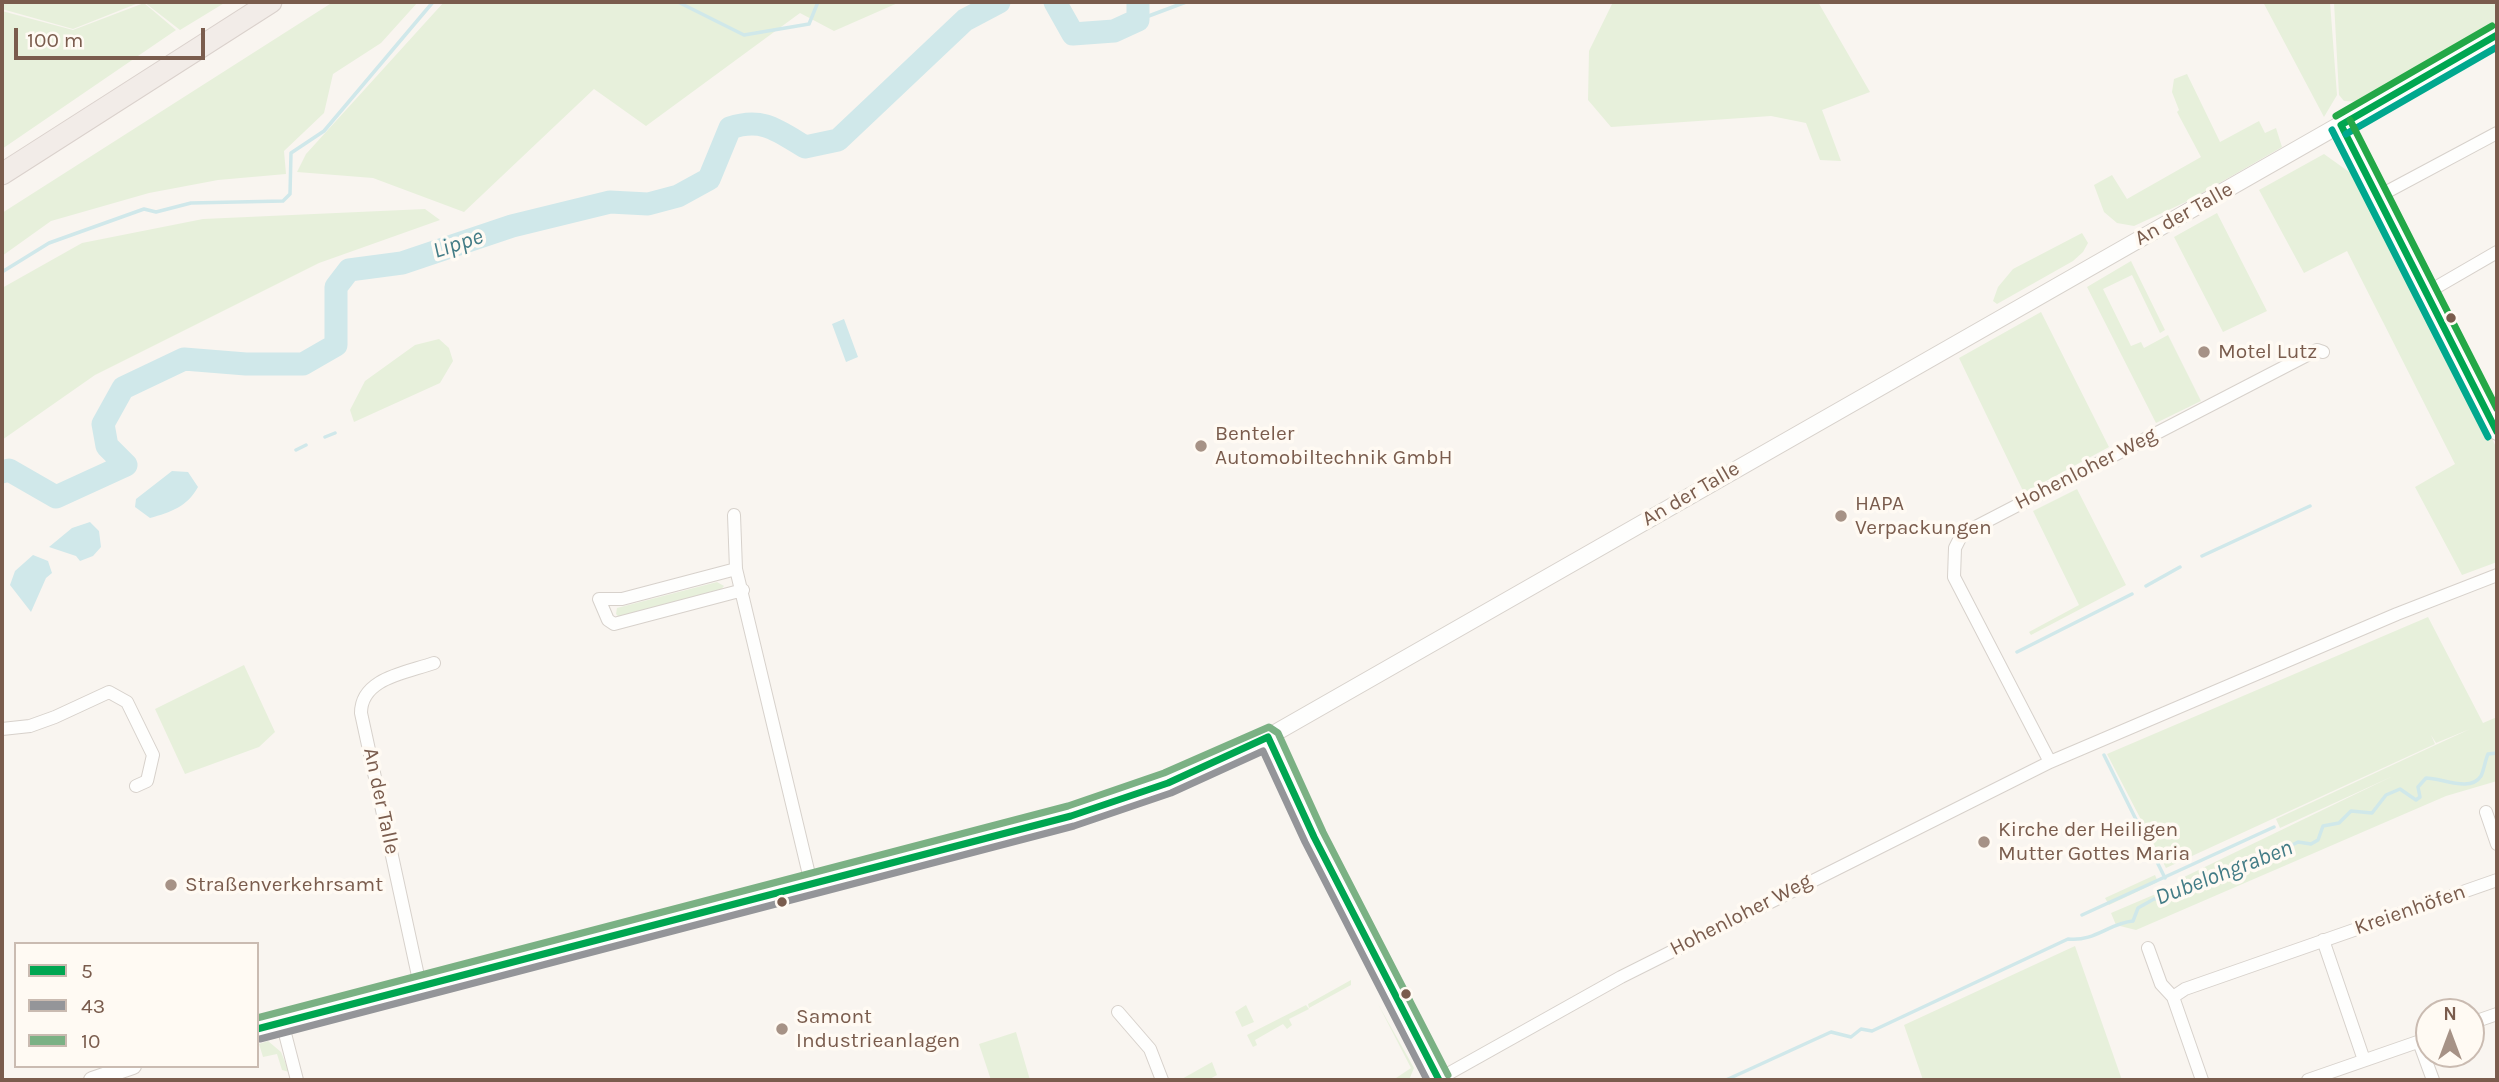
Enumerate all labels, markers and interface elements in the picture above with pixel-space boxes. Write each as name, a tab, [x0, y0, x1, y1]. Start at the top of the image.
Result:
scale bar	[18, 14, 208, 58]
text: 100 m	[27, 28, 84, 52]
street label: An der Talle	[2131, 177, 2237, 251]
water label: Lippe	[429, 223, 487, 265]
unlabelled marker	[2444, 311, 2458, 325]
place label: Motel Lutz	[2218, 339, 2317, 365]
marker: Motel Lutz	[2196, 344, 2212, 360]
place label: Benteler Automobiltechnik GmbH	[1215, 421, 1452, 471]
street label: Hohenloher Weg	[2011, 422, 2161, 516]
marker: Benteler Automobiltechnik GmbH	[1193, 438, 1209, 454]
street label: An der Talle	[1638, 456, 1744, 532]
place label: HAPA Verpackungen	[1855, 491, 1992, 541]
marker: HAPA Verpackungen	[1833, 508, 1849, 524]
street label: An der Talle	[357, 745, 405, 857]
place label: Kirche der Heiligen Mutter Gottes Maria	[1998, 817, 2190, 867]
marker: Kirche der Heiligen Mutter Gottes Maria	[1976, 834, 1992, 850]
water label: Dubelohgraben	[2151, 834, 2297, 912]
street label: Hohenloher Weg	[1666, 868, 1816, 962]
place label: Straßenverkehrsamt	[185, 872, 383, 898]
marker: Straßenverkehrsamt	[163, 877, 179, 893]
street label: Kreienhöfen	[2351, 879, 2469, 941]
unlabelled marker	[775, 895, 789, 909]
legend	[14, 942, 259, 1068]
text: 5	[81, 959, 93, 983]
unlabelled marker	[1399, 987, 1413, 1001]
text: 43	[81, 994, 105, 1018]
north arrow	[2415, 998, 2485, 1068]
text: N	[2443, 1003, 2457, 1025]
place label: Samont Industrieanlagen	[796, 1004, 960, 1054]
marker: Samont Industrieanlagen	[774, 1021, 790, 1037]
text: 10	[81, 1029, 100, 1053]

